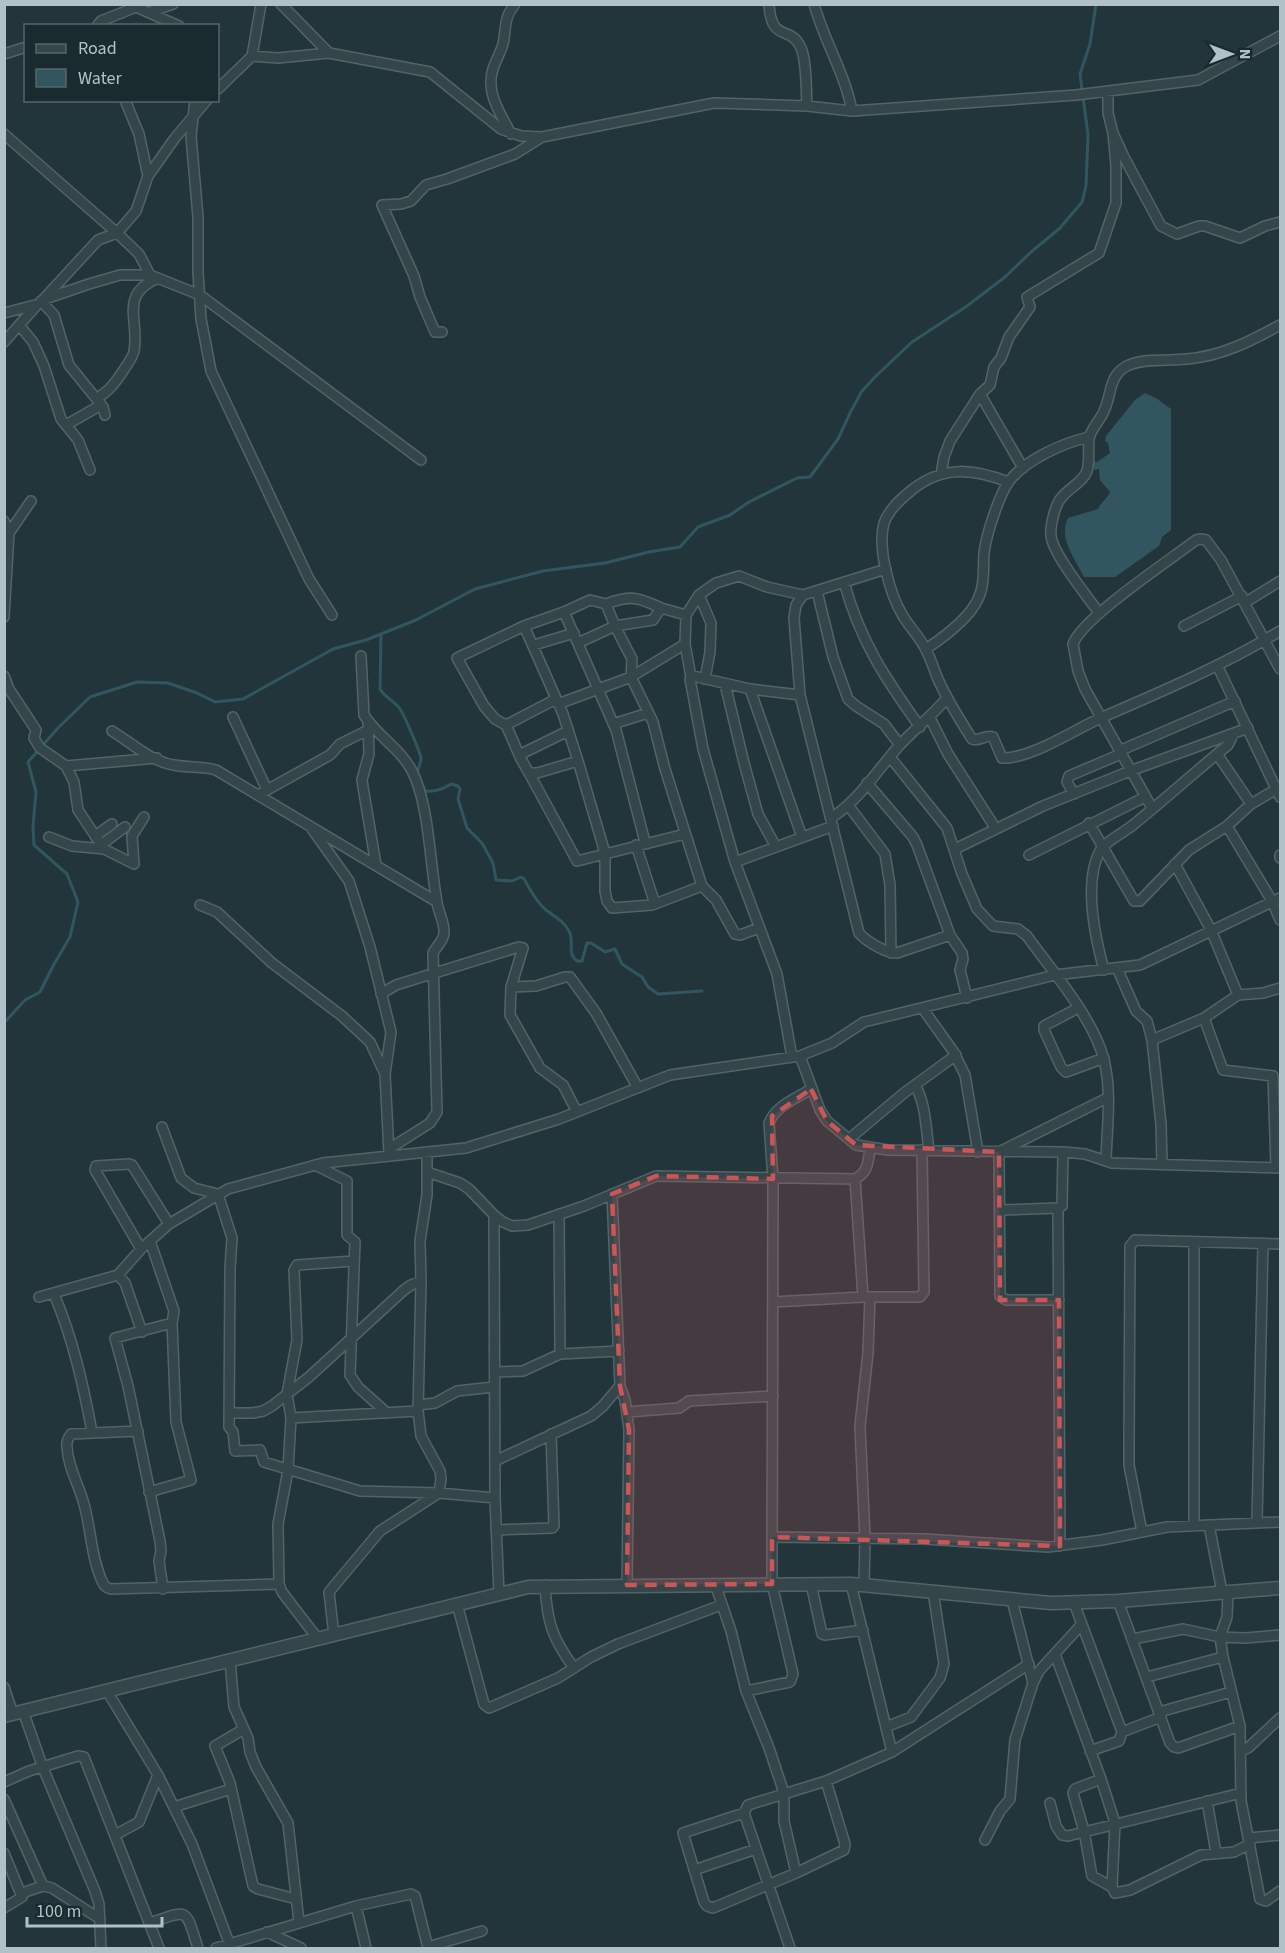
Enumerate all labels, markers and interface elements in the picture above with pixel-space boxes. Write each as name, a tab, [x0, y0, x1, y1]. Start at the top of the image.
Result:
legend	[24, 24, 219, 102]
north arrow	[1201, 24, 1261, 84]
text: Road	[78, 36, 117, 61]
text: N	[1234, 49, 1256, 59]
text: Water	[78, 66, 122, 91]
scale bar	[27, 1890, 162, 1928]
text: 100 m	[36, 1899, 81, 1924]

